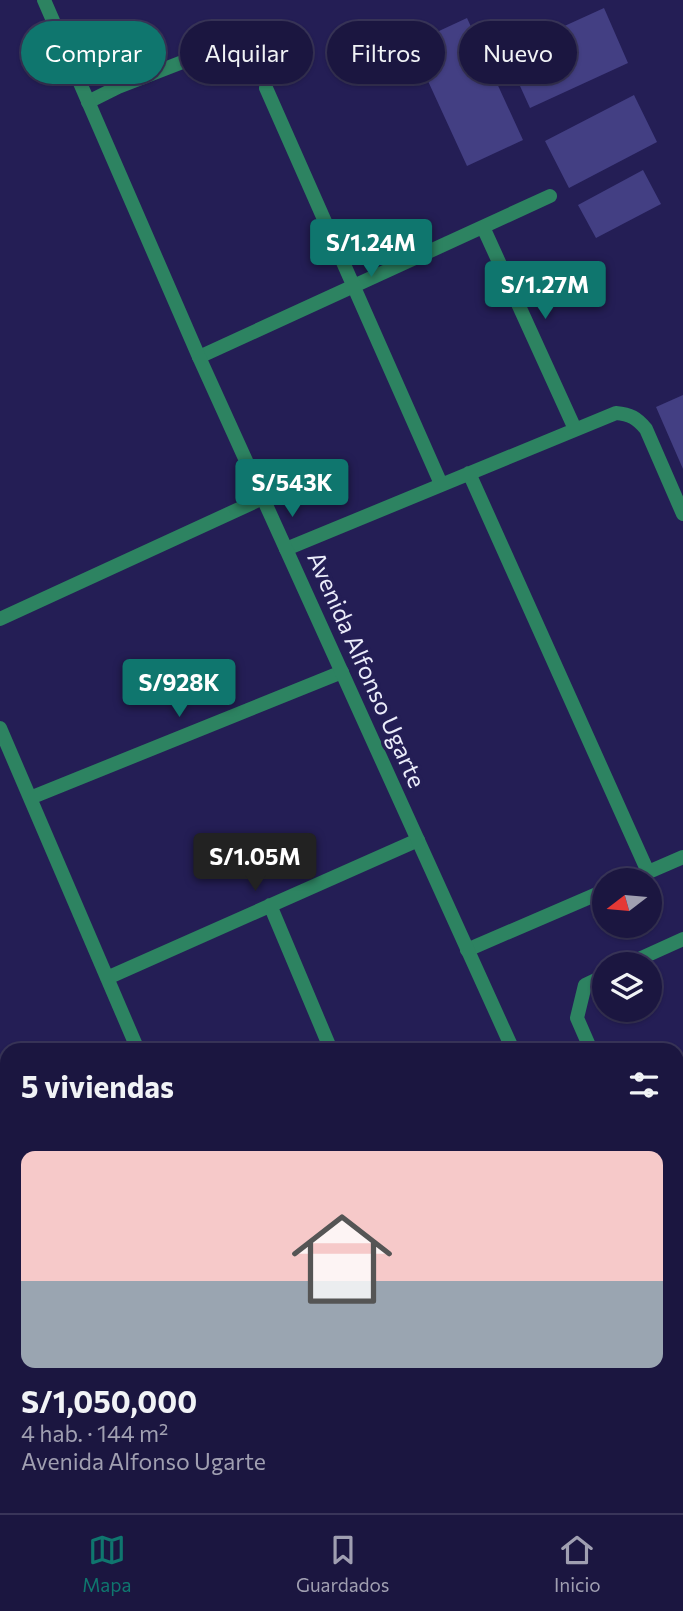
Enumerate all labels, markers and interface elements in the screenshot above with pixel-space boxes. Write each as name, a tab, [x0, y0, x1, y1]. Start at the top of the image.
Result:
chip: Comprar	[21, 21, 166, 84]
chip: Alquilar	[180, 21, 313, 84]
chip: Filtros	[327, 21, 445, 84]
chip: Nuevo	[459, 21, 577, 84]
pin: S/1.24M	[306, 219, 436, 279]
text: S/1.24M	[326, 228, 416, 256]
pin: S/1.27M	[480, 262, 610, 321]
text: S/1.27M	[501, 270, 589, 298]
pin: S/543K	[235, 460, 349, 519]
text: S/543K	[251, 468, 333, 496]
street label: Avenida Alfonso Ugarte	[302, 547, 433, 792]
pin: S/928K	[122, 660, 236, 719]
text: S/928K	[139, 668, 220, 696]
pin: S/1.05M	[190, 834, 320, 893]
text: S/1.05M	[209, 842, 301, 870]
north arrow	[592, 868, 662, 938]
map controls	[592, 868, 662, 1022]
button: layers	[592, 952, 662, 1022]
icon: filters	[625, 1066, 663, 1104]
text: 5 viviendas	[21, 1067, 174, 1104]
icon: home	[279, 1196, 405, 1322]
text: S/1,050,000	[21, 1382, 197, 1419]
text: 4 hab. · 144 m²	[21, 1419, 168, 1447]
text: Avenida Alfonso Ugarte	[21, 1447, 266, 1475]
tab: Mapa	[82, 1531, 131, 1596]
tab: Guardados	[296, 1531, 389, 1596]
tab: Inicio	[554, 1531, 601, 1596]

